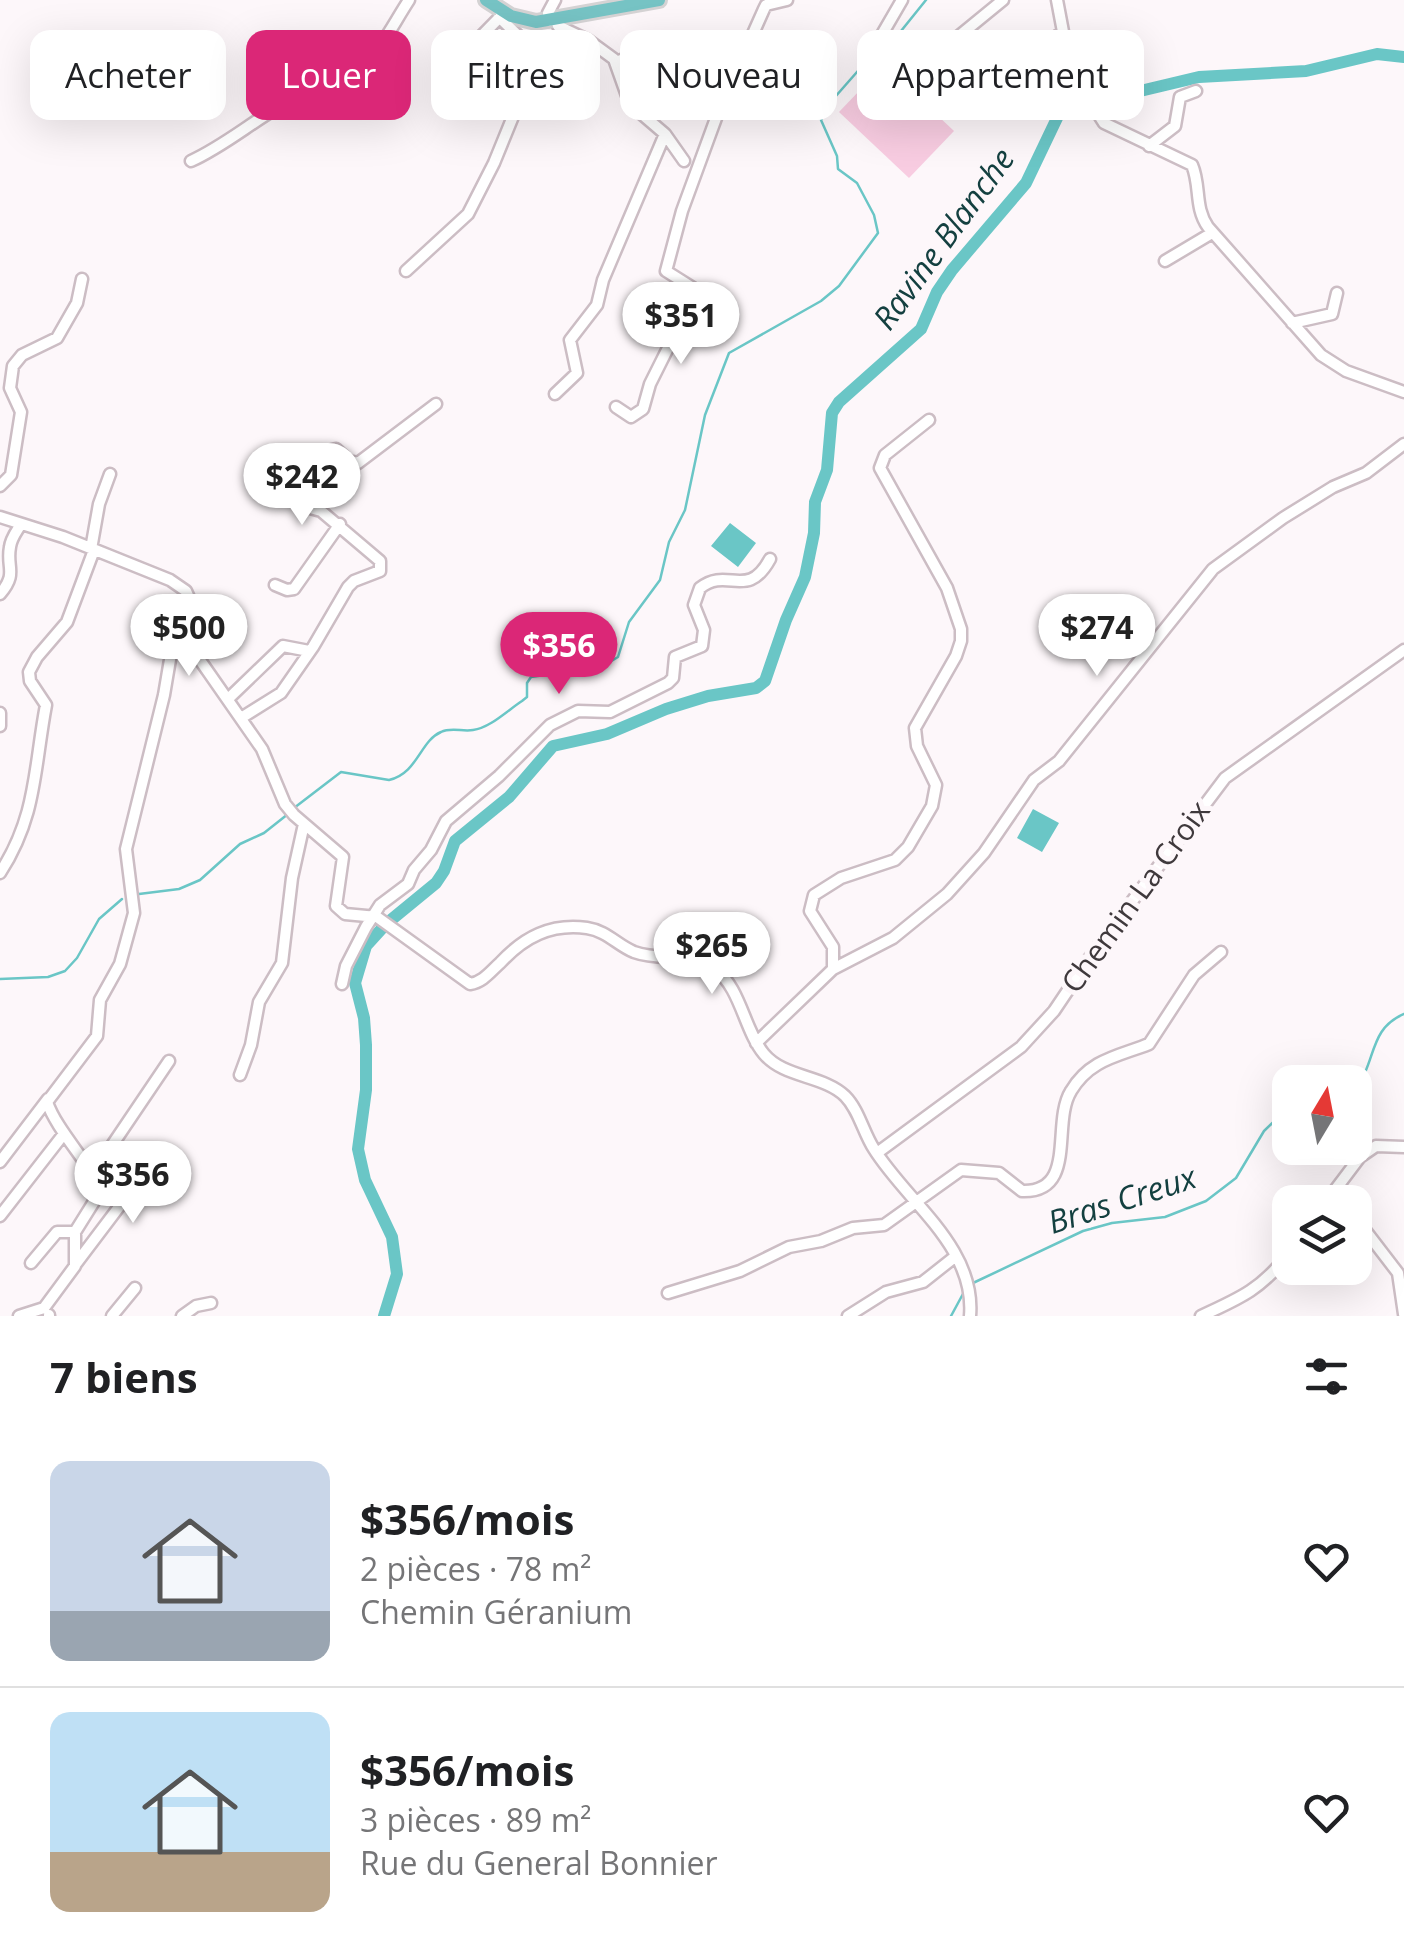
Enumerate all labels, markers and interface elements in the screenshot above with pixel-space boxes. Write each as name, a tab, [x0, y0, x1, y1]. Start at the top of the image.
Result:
chip: Acheter	[30, 30, 226, 120]
chip: Louer	[246, 30, 411, 120]
chip: Filtres	[431, 30, 600, 120]
chip: Nouveau	[620, 30, 837, 120]
chip: Appartement	[857, 30, 1144, 120]
water label: Ravine Blanche	[862, 139, 1023, 338]
pin: $351	[622, 282, 740, 367]
text: $351	[644, 293, 718, 336]
pin: $242	[243, 443, 361, 528]
text: $242	[265, 454, 339, 497]
pin: $500	[130, 594, 248, 679]
pin: $274	[1038, 594, 1156, 679]
text: $500	[152, 605, 226, 648]
text: $274	[1060, 605, 1134, 648]
pin: $356	[500, 612, 618, 697]
text: $356	[522, 623, 596, 666]
street label: Chemin La Croix	[1051, 791, 1219, 1001]
pin: $265	[653, 912, 771, 997]
text: $265	[675, 923, 749, 966]
north arrow	[1272, 1065, 1372, 1165]
map controls	[1272, 1065, 1372, 1285]
pin: $356	[74, 1141, 192, 1226]
text: $356	[96, 1152, 170, 1195]
water label: Bras Creux	[1042, 1154, 1203, 1243]
button: layers	[1272, 1185, 1372, 1285]
text: 7 biens	[50, 1348, 198, 1405]
icon: filters	[1299, 1349, 1354, 1404]
text: $356/mois	[360, 1490, 574, 1547]
icon: home	[130, 1501, 250, 1621]
icon: heart	[1299, 1534, 1354, 1589]
text: 2 pièces · 78 m²	[360, 1547, 591, 1590]
text: Chemin Géranium	[360, 1590, 632, 1633]
text: $356/mois	[360, 1741, 574, 1798]
icon: home	[130, 1752, 250, 1872]
icon: heart	[1299, 1785, 1354, 1840]
text: 3 pièces · 89 m²	[360, 1798, 591, 1841]
text: Rue du General Bonnier	[360, 1841, 718, 1884]

